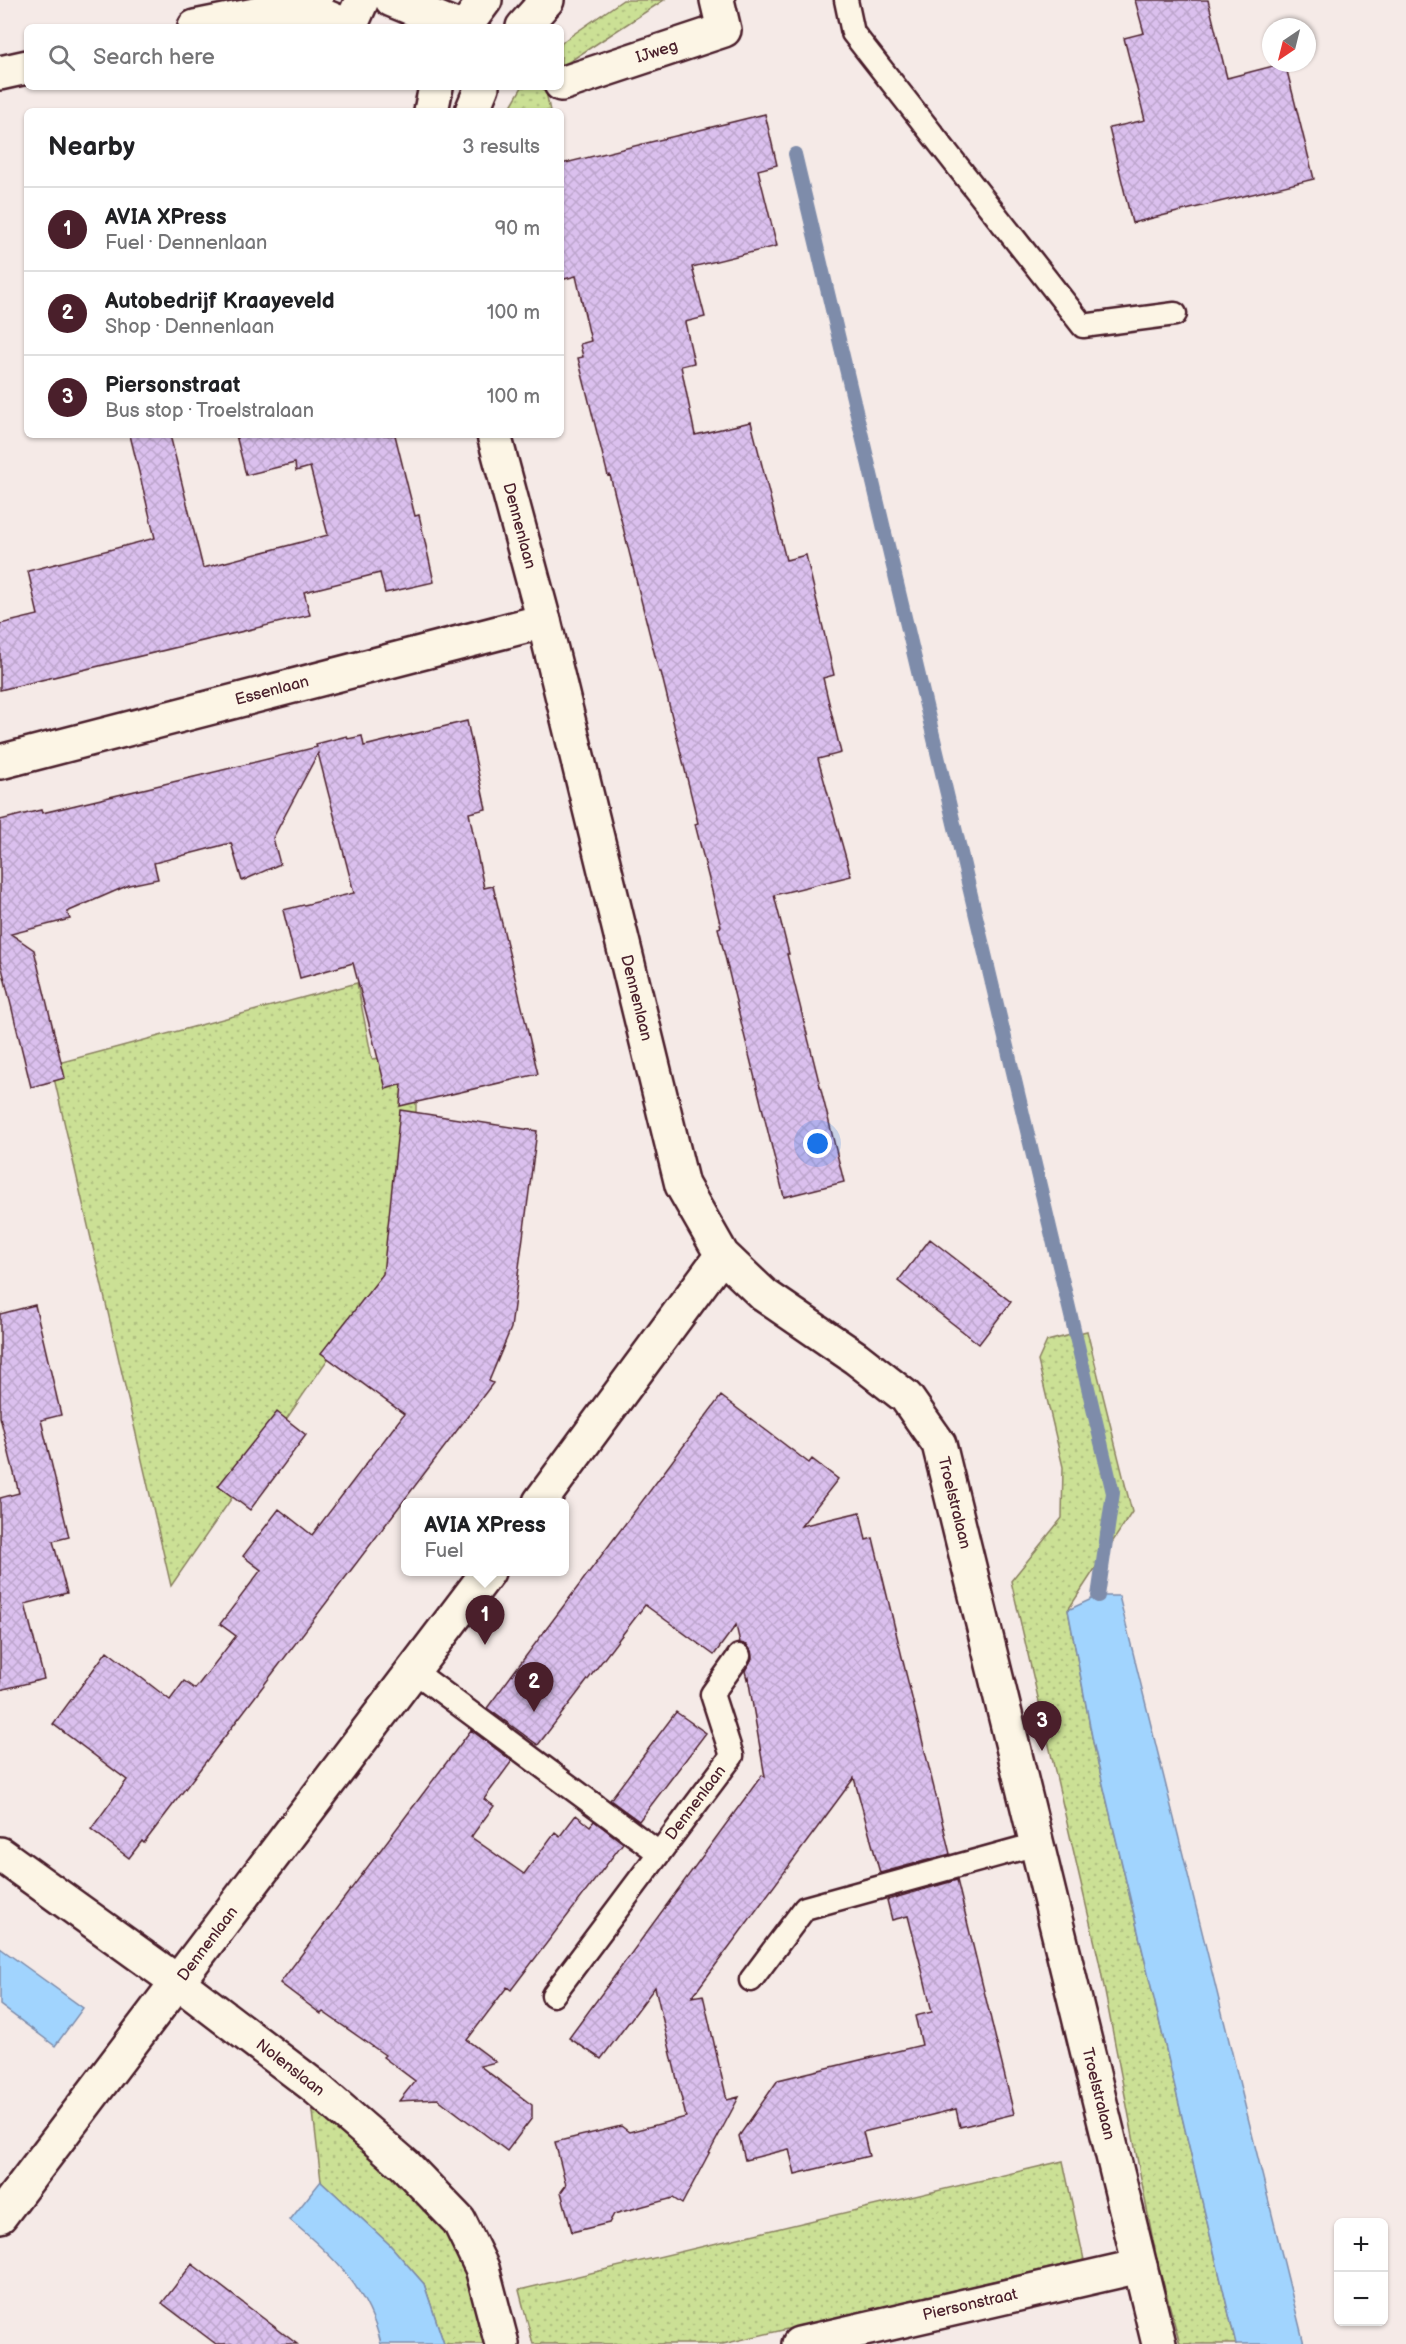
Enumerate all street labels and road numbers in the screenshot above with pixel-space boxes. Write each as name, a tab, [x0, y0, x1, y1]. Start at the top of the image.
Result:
street label: IJweg	[634, 36, 680, 68]
street label: Dennenlaan	[498, 481, 540, 571]
street label: Essenlaan	[233, 672, 311, 710]
street label: Dennenlaan	[616, 953, 656, 1043]
street label: Troelstralaan	[933, 1455, 975, 1551]
street label: Dennenlaan	[662, 1762, 730, 1844]
street label: Dennenlaan	[174, 1903, 242, 1985]
street label: Nolenslaan	[252, 2035, 328, 2101]
street label: Troelstralaan	[1077, 2046, 1119, 2142]
street label: Piersonstraat	[921, 2285, 1019, 2325]

